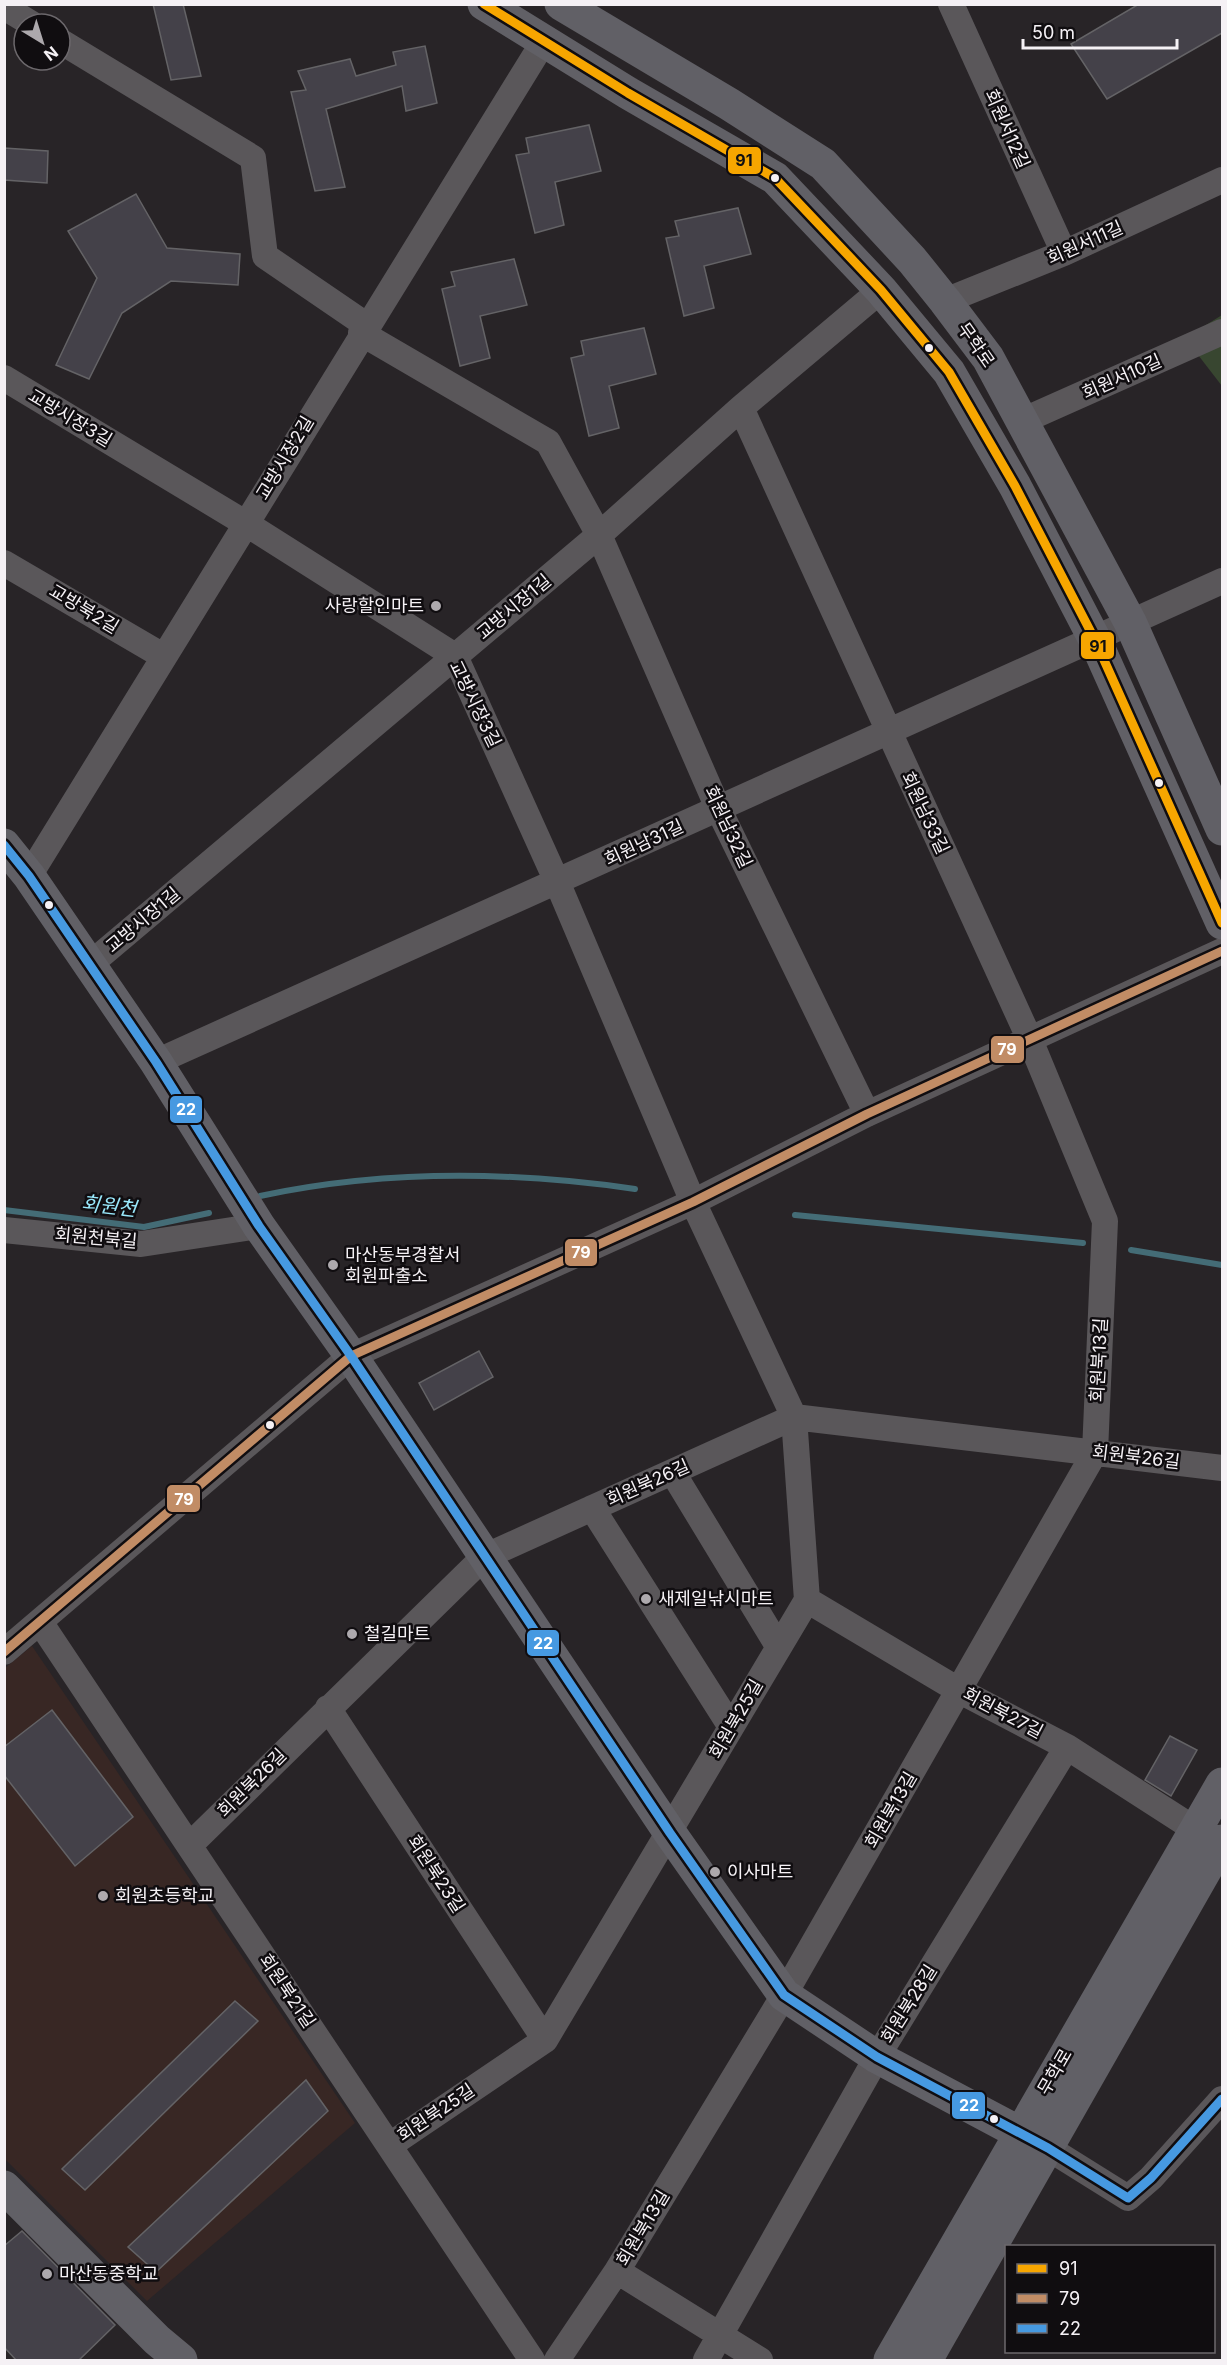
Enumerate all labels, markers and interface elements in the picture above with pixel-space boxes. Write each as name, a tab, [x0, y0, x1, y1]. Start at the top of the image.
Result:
north arrow	[12, 12, 72, 72]
scale bar	[1023, 12, 1178, 50]
text: 50 m	[1032, 22, 1075, 43]
text: N	[40, 42, 62, 65]
street label: 회원서12길	[981, 86, 1034, 172]
line badge: 91	[727, 146, 762, 175]
text: 91	[735, 150, 753, 170]
unlabelled marker	[769, 172, 781, 184]
street label: 회원서11길	[1044, 217, 1126, 269]
street label: 무학로	[954, 318, 999, 371]
unlabelled marker	[923, 342, 935, 354]
street label: 회원서10길	[1079, 350, 1165, 403]
street label: 교방시장3길	[25, 384, 116, 451]
street label: 교방시장2길	[251, 412, 318, 503]
street label: 교방시장1길	[472, 570, 555, 644]
street label: 교방북2길	[46, 580, 123, 637]
place label: 사랑할인마트	[325, 595, 424, 616]
marker: 사랑할인마트	[429, 599, 443, 613]
line badge: 91	[1080, 631, 1115, 660]
text: 91	[1089, 636, 1107, 656]
street label: 교방시장3길	[445, 657, 505, 751]
street label: 회원남33길	[897, 768, 954, 857]
unlabelled marker	[1153, 777, 1165, 789]
street label: 회원남32길	[700, 782, 757, 871]
street label: 회원남31길	[601, 815, 687, 870]
street label: 교방시장1길	[101, 883, 184, 957]
unlabelled marker	[43, 899, 55, 911]
line badge: 79	[990, 1035, 1025, 1064]
text: 79	[997, 1039, 1017, 1059]
line badge: 22	[169, 1095, 203, 1124]
text: 22	[176, 1099, 196, 1119]
water label: 회원천	[80, 1191, 140, 1222]
street label: 회원천북길	[54, 1223, 138, 1252]
line badge: 79	[564, 1238, 598, 1267]
text: 79	[571, 1242, 591, 1262]
place label: 마산동부경찰서 회원파출소	[345, 1244, 461, 1286]
marker: 마산동부경찰서 회원파출소	[326, 1258, 340, 1272]
street label: 회원북13길	[1086, 1317, 1111, 1403]
unlabelled marker	[264, 1419, 276, 1431]
street label: 회원북26길	[1091, 1441, 1181, 1472]
street label: 회원북26길	[603, 1455, 692, 1510]
line badge: 79	[166, 1484, 201, 1513]
text: 79	[174, 1489, 194, 1509]
place label: 새제일낚시마트	[658, 1588, 774, 1609]
marker: 새제일낚시마트	[639, 1592, 653, 1606]
place label: 철길마트	[364, 1623, 430, 1644]
marker: 철길마트	[345, 1627, 359, 1641]
line badge: 22	[526, 1629, 560, 1657]
text: 22	[533, 1633, 553, 1653]
street label: 회원북25길	[704, 1675, 767, 1762]
street label: 회원북27길	[960, 1683, 1047, 1742]
street label: 회원북26길	[213, 1744, 290, 1821]
street label: 회원북13길	[860, 1768, 921, 1852]
street label: 회원북23길	[404, 1831, 469, 1916]
place label: 이사마트	[727, 1861, 793, 1882]
marker: 이사마트	[708, 1865, 722, 1879]
place label: 회원초등학교	[115, 1885, 214, 1906]
marker: 회원초등학교	[96, 1889, 110, 1903]
street label: 회원북21길	[255, 1950, 320, 2032]
street label: 회원북28길	[876, 1961, 941, 2047]
street label: 무학로	[1033, 2045, 1076, 2099]
street label: 회원북25길	[393, 2079, 478, 2146]
line badge: 22	[951, 2091, 986, 2120]
text: 22	[959, 2095, 979, 2115]
unlabelled marker	[988, 2113, 1000, 2125]
street label: 회원북13길	[612, 2186, 673, 2269]
legend	[1005, 2245, 1215, 2353]
text: 91	[1059, 2258, 1077, 2279]
place label: 마산동중학교	[59, 2263, 158, 2284]
marker: 마산동중학교	[40, 2267, 54, 2281]
text: 79	[1059, 2288, 1080, 2309]
text: 22	[1059, 2318, 1081, 2339]

